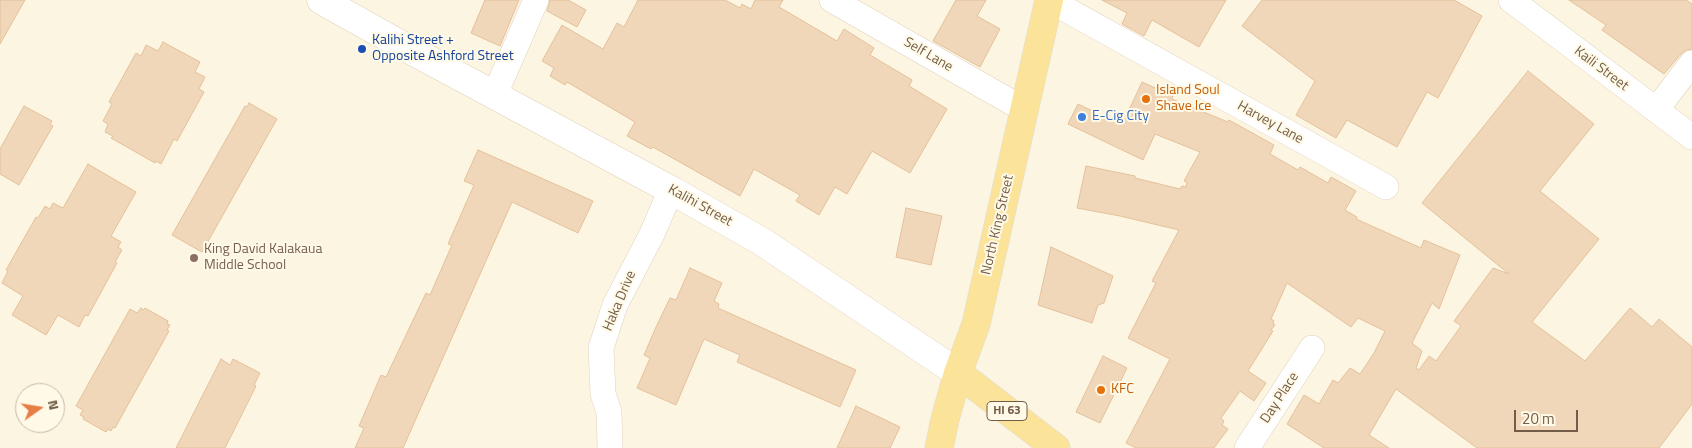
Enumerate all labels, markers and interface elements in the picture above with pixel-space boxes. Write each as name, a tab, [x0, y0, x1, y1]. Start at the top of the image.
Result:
place label: Kalihi Street + Opposite Ashford Street	[372, 33, 514, 65]
street label: Self Lane	[900, 34, 956, 76]
marker: Kalihi Street + Opposite Ashford Street	[356, 43, 368, 55]
street label: Kaili Street	[1571, 43, 1631, 95]
place label: Island Soul Shave Ice	[1156, 83, 1220, 115]
marker: Island Soul Shave Ice	[1140, 93, 1152, 105]
street label: Harvey Lane	[1234, 98, 1306, 148]
place label: E-Cig City	[1092, 109, 1149, 125]
marker: E-Cig City	[1076, 111, 1088, 123]
street label: North King Street	[978, 173, 1018, 277]
street label: Kalihi Street	[665, 181, 735, 231]
place label: King David Kalakaua Middle School	[204, 242, 322, 274]
marker: King David Kalakaua Middle School	[188, 252, 200, 264]
street label: Haka Drive	[600, 268, 640, 334]
street label: Day Place	[1257, 369, 1303, 427]
place label: KFC	[1111, 382, 1134, 398]
north arrow	[15, 383, 65, 433]
marker: KFC	[1095, 384, 1107, 396]
text: N	[43, 398, 65, 412]
scale bar	[1517, 400, 1581, 432]
road number: HI 63	[987, 402, 1027, 421]
text: 20 m	[1522, 407, 1555, 430]

